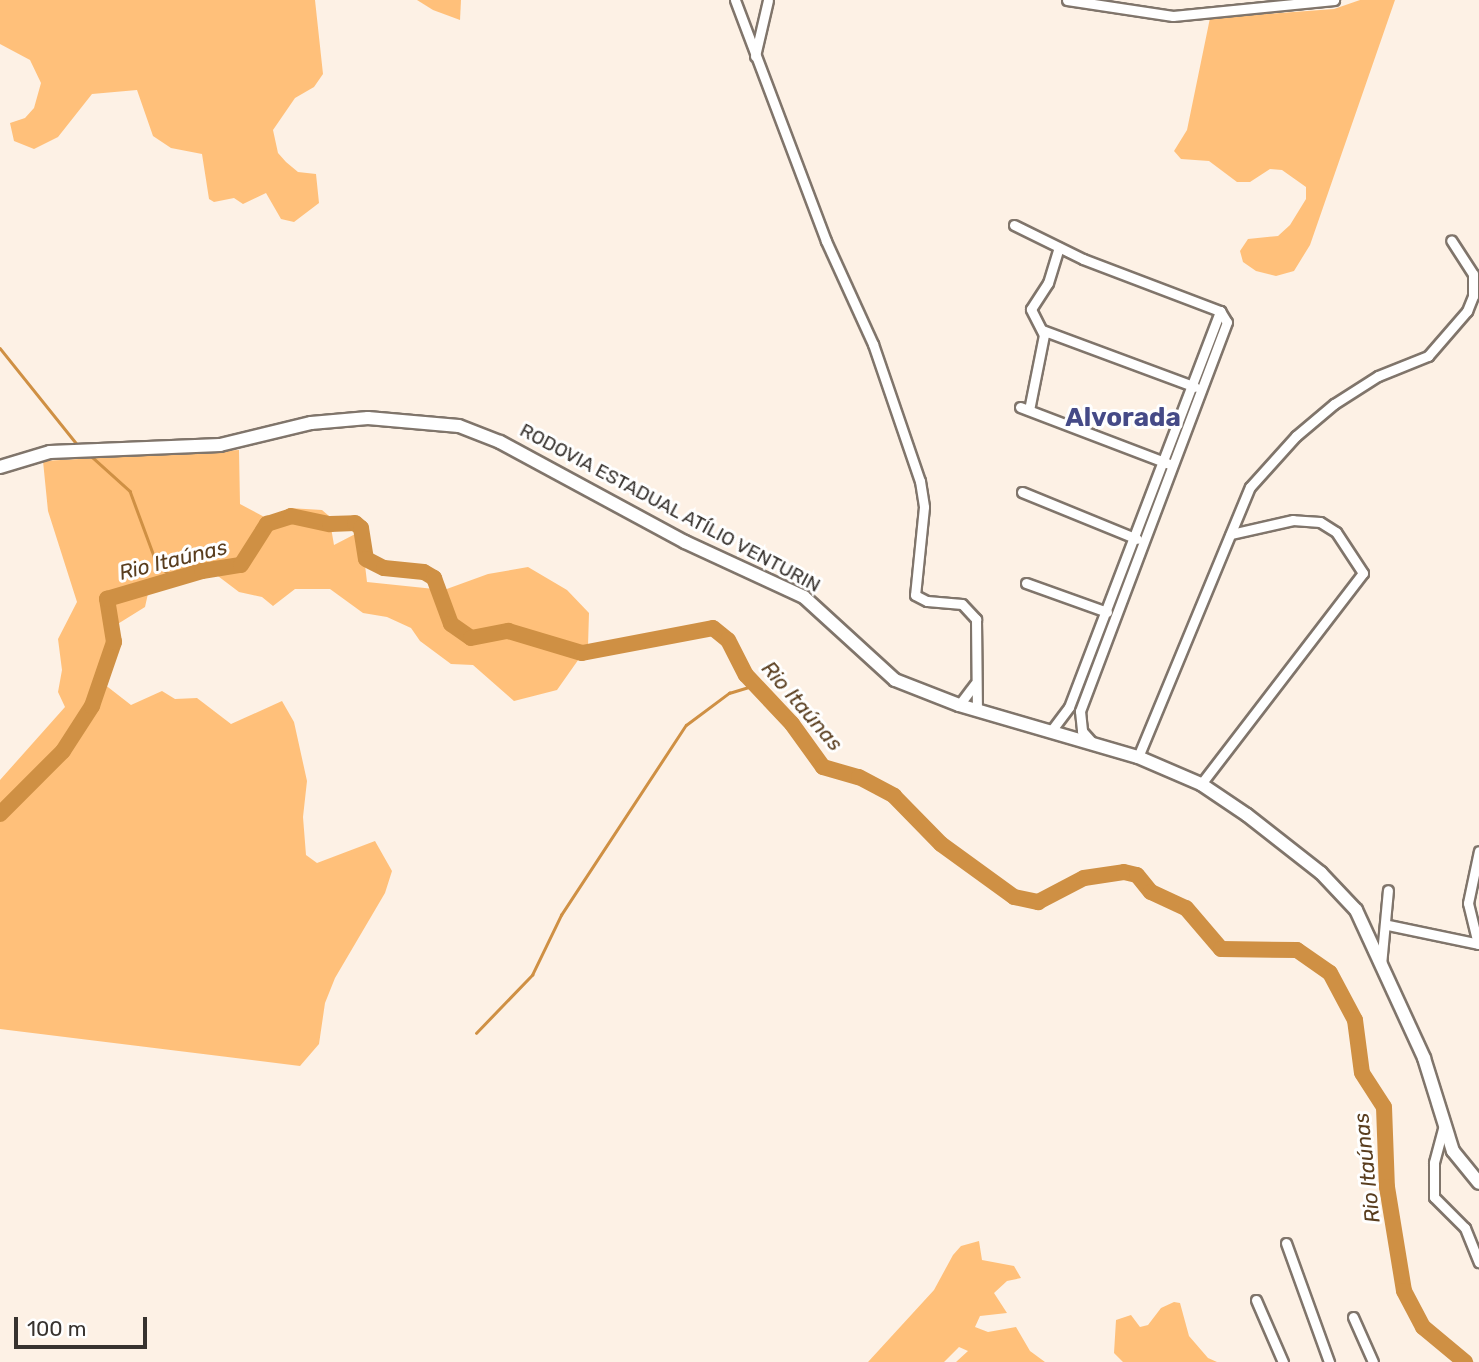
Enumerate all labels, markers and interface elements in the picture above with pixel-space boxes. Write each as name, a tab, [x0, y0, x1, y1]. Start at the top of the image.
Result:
district label: Alvorada	[1065, 402, 1181, 434]
street label: RODOVIA ESTADUAL ATÍLIO VENTURIN	[515, 418, 825, 598]
water label: Rio Itaúnas	[116, 534, 230, 586]
water label: Rio Itaúnas	[756, 656, 848, 756]
water label: Rio Itaúnas	[1349, 1112, 1385, 1224]
scale bar	[18, 1302, 150, 1346]
text: 100 m	[27, 1316, 86, 1341]

